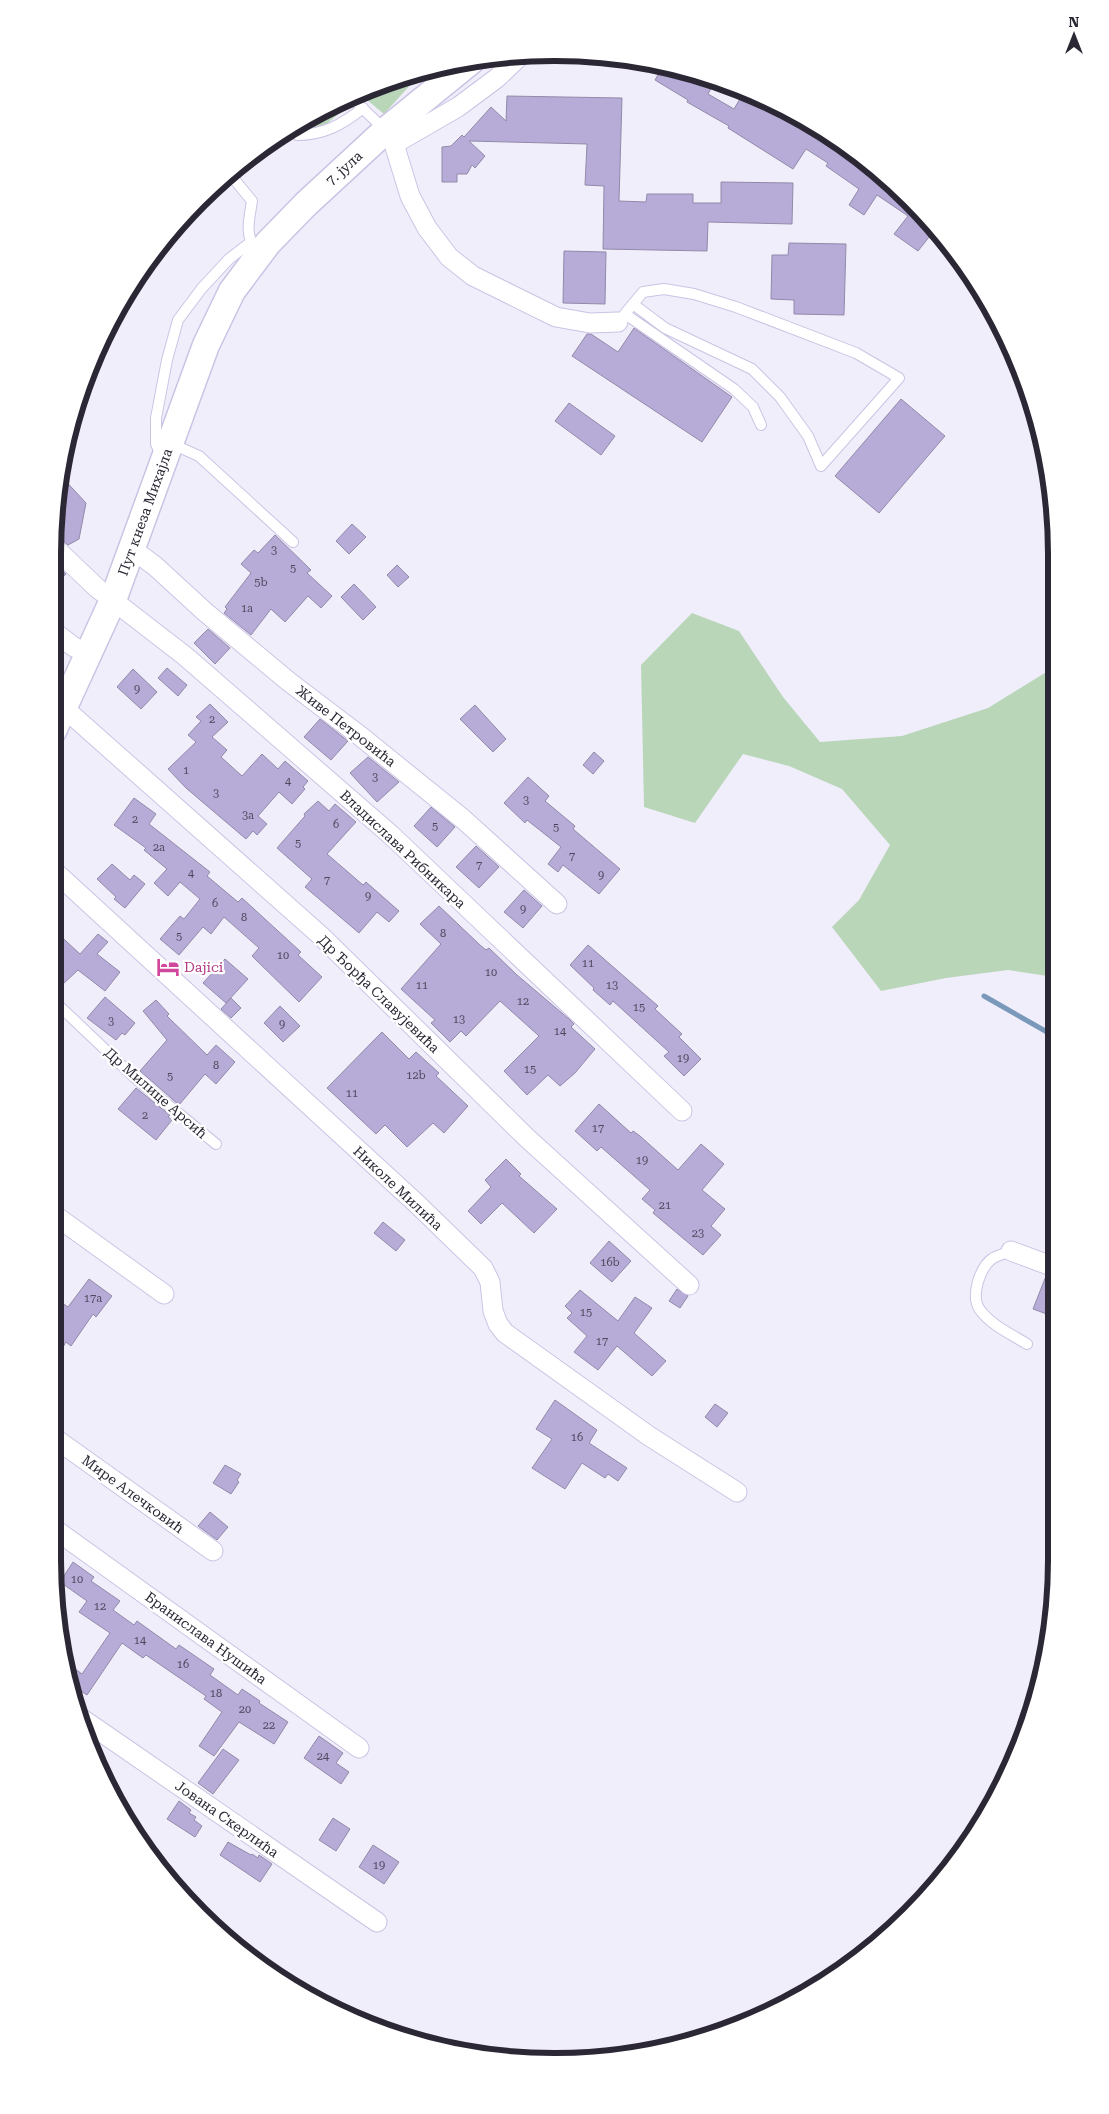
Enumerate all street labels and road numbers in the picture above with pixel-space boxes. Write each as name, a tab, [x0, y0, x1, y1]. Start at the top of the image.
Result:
street label: 7. јула	[323, 147, 366, 188]
street label: Пут кнеза Михајла	[115, 446, 176, 578]
street label: Живе Петровића	[293, 682, 399, 770]
street label: Владислава Рибникара	[337, 787, 469, 912]
street label: Др Ђорђа Славујевића	[315, 932, 443, 1056]
street label: Др Милице Арсић	[102, 1044, 210, 1142]
street label: Николе Милића	[350, 1143, 446, 1234]
street label: Мире Алечковић	[79, 1452, 187, 1536]
street label: Бранислава Нушића	[142, 1589, 270, 1688]
street label: Јована Скерлића	[172, 1777, 282, 1861]

